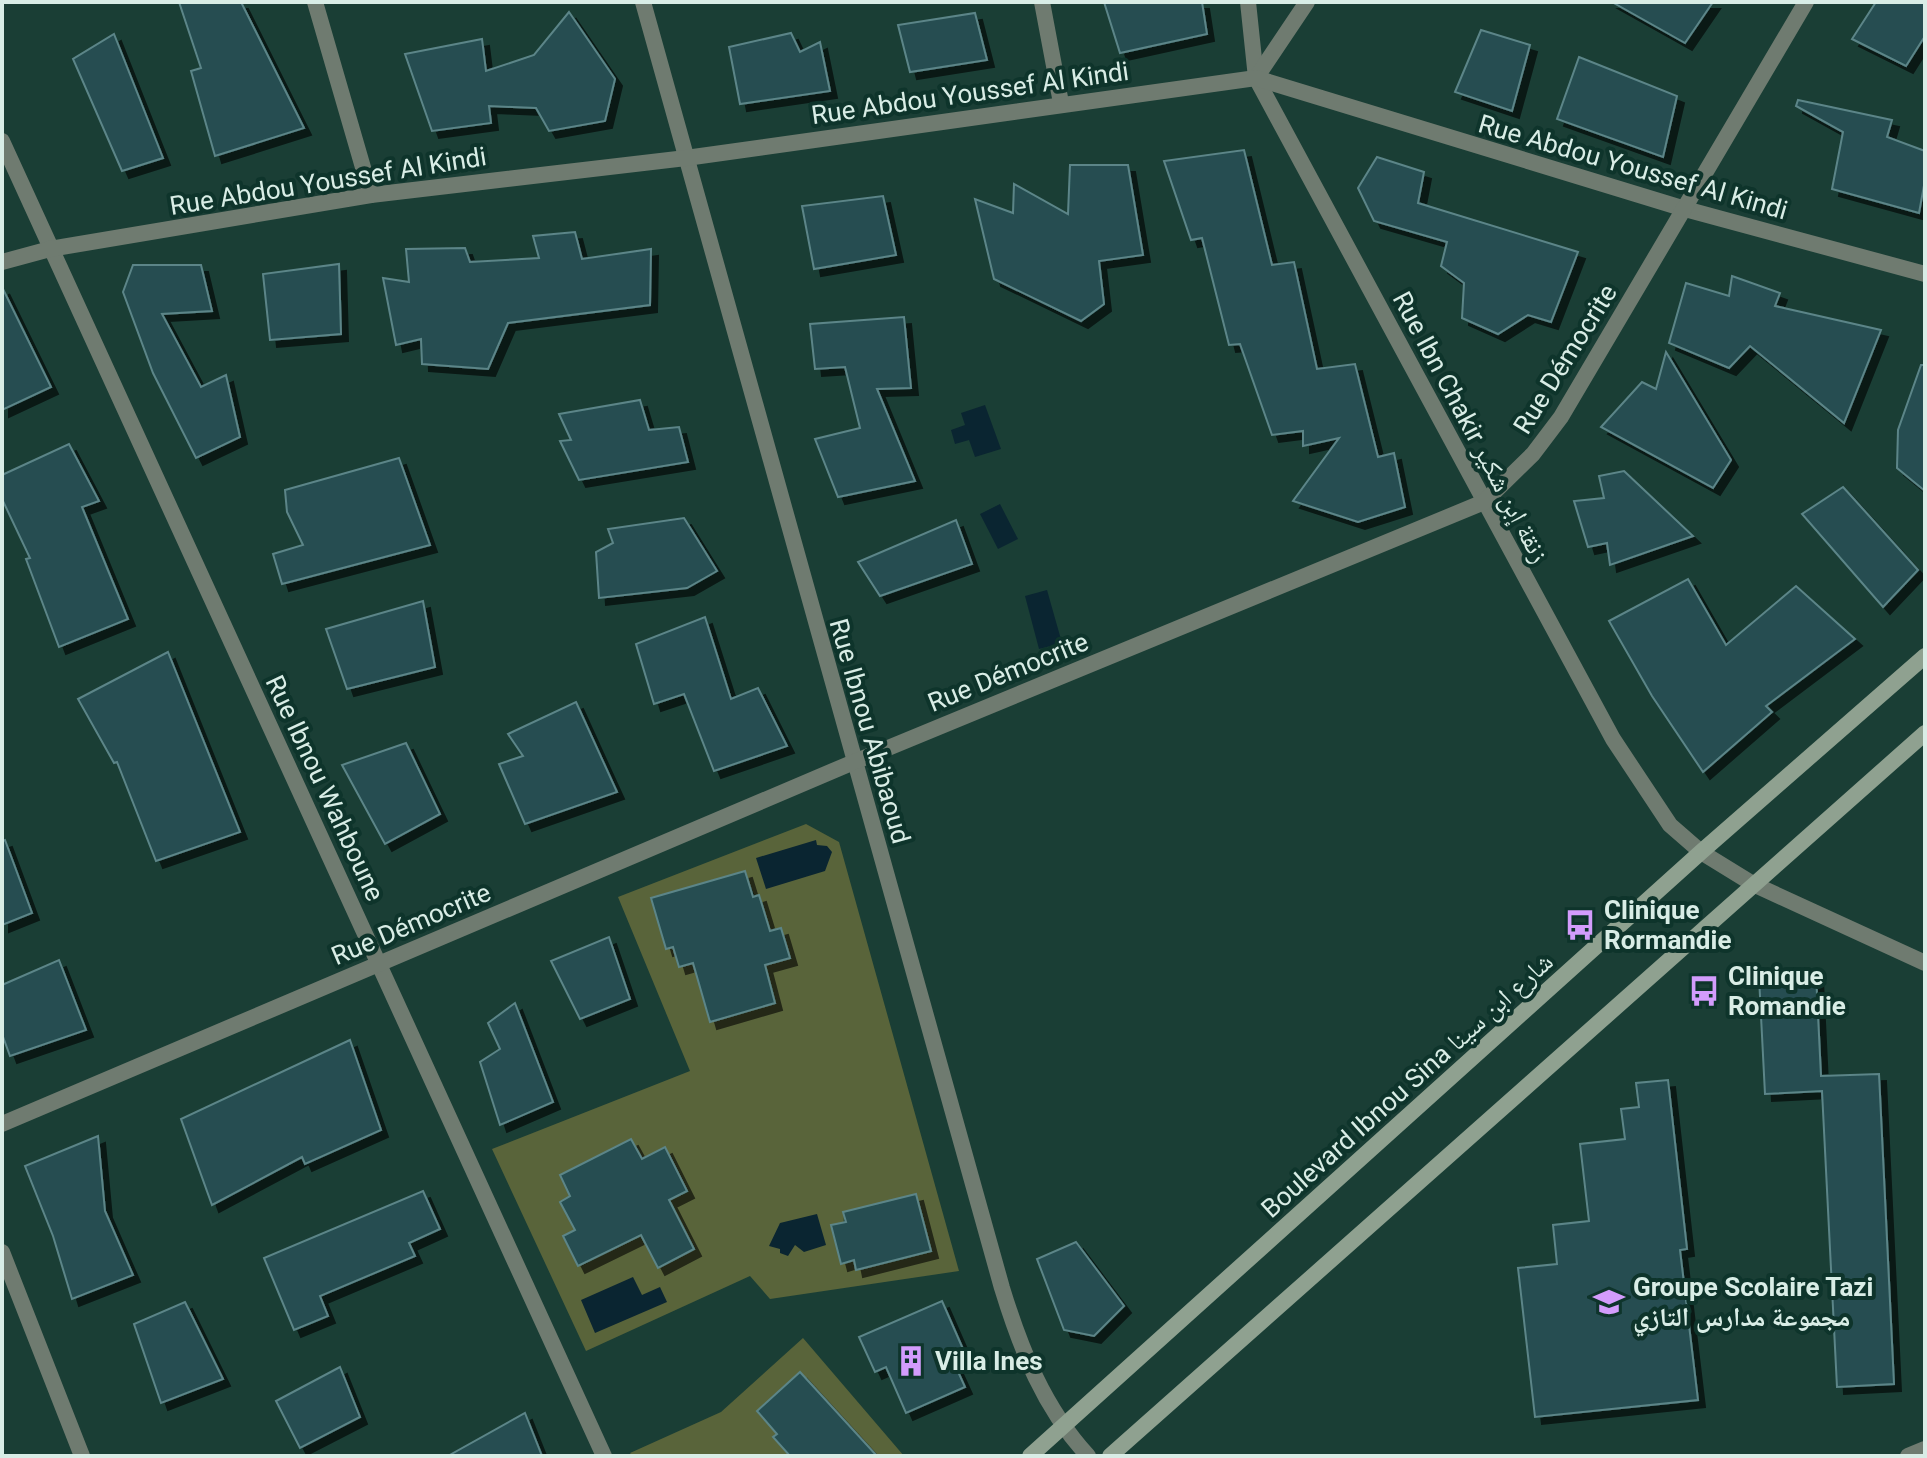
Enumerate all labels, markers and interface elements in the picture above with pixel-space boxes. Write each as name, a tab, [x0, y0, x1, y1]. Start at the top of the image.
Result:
street label: Rue Abdou Youssef Al Kindi	[809, 56, 1131, 130]
street label: Rue Abdou Youssef Al Kindi	[1475, 108, 1791, 226]
street label: Rue Abdou Youssef Al Kindi	[168, 141, 488, 221]
street label: Rue Démocrite	[1507, 279, 1623, 439]
street label: Rue Ibn Chakir زنقة إبن شكير	[1385, 286, 1555, 569]
street label: Rue Ibnou Abibaoud	[824, 615, 916, 847]
street label: Rue Démocrite	[924, 626, 1092, 718]
street label: Rue Ibnou Wahboune	[260, 671, 390, 905]
street label: Rue Démocrite	[327, 877, 495, 971]
place label: Clinique Rormandie	[1604, 895, 1731, 955]
bus stop icon: Clinique Rormandie	[1563, 908, 1597, 942]
street label: Boulevard Ibnou Sina شارع ابن سينا	[1255, 946, 1559, 1224]
place label: Clinique Romandie	[1728, 961, 1846, 1021]
bus stop icon: Clinique Romandie	[1687, 974, 1721, 1008]
place label: Groupe Scolaire Tazi مجموعة مدارس التازي	[1633, 1272, 1873, 1337]
school or university icon: Groupe Scolaire Tazi مجموعة مدارس التازي	[1592, 1285, 1626, 1319]
building icon: Villa Ines	[894, 1344, 928, 1378]
place label: Villa Ines	[935, 1346, 1043, 1376]

